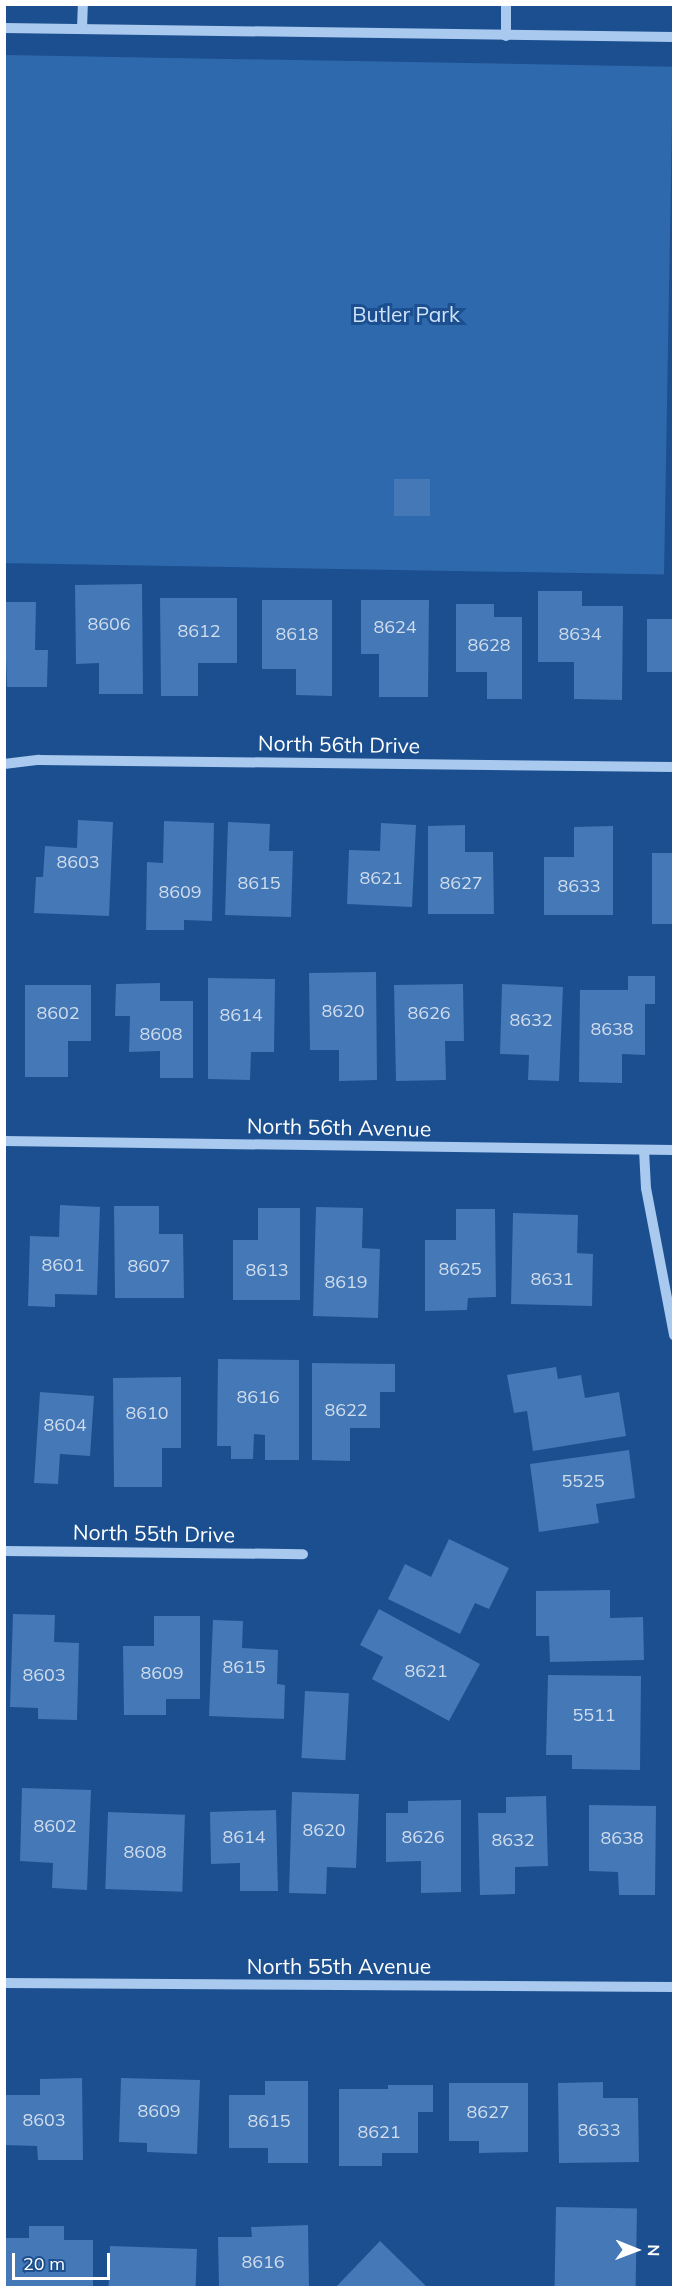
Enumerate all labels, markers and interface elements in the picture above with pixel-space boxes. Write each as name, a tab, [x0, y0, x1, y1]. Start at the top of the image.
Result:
park label: Butler Park	[352, 301, 460, 327]
house number: 8606	[87, 613, 131, 635]
house number: 8624	[373, 616, 417, 638]
house number: 8612	[177, 620, 221, 642]
house number: 8618	[275, 623, 319, 645]
house number: 8634	[558, 623, 602, 645]
house number: 8628	[467, 634, 511, 656]
street label: North 56th Drive	[258, 730, 420, 758]
house number: 8603	[56, 851, 100, 873]
house number: 8621	[359, 867, 403, 889]
house number: 8615	[237, 872, 281, 894]
house number: 8627	[439, 872, 483, 894]
house number: 8633	[557, 875, 601, 897]
house number: 8609	[158, 881, 202, 903]
house number: 8620	[321, 1000, 365, 1022]
house number: 8602	[36, 1002, 80, 1024]
house number: 8626	[407, 1002, 451, 1024]
house number: 8614	[219, 1004, 263, 1026]
house number: 8632	[509, 1009, 553, 1031]
house number: 8638	[590, 1018, 634, 1040]
house number: 8608	[139, 1023, 183, 1045]
street label: North 56th Avenue	[247, 1113, 431, 1141]
house number: 8601	[41, 1254, 85, 1276]
house number: 8607	[127, 1255, 171, 1277]
house number: 8625	[438, 1258, 482, 1280]
house number: 8613	[245, 1259, 289, 1281]
house number: 8631	[530, 1268, 574, 1290]
house number: 8619	[324, 1271, 368, 1293]
house number: 8616	[236, 1386, 280, 1408]
house number: 8622	[324, 1399, 368, 1421]
house number: 8610	[125, 1402, 169, 1424]
house number: 8604	[43, 1414, 87, 1436]
house number: 5525	[561, 1470, 605, 1492]
street label: North 55th Drive	[73, 1519, 235, 1547]
house number: 8615	[222, 1656, 266, 1678]
house number: 8621	[404, 1660, 448, 1682]
house number: 8609	[140, 1662, 184, 1684]
house number: 8603	[22, 1664, 66, 1686]
house number: 5511	[572, 1704, 616, 1726]
house number: 8602	[33, 1815, 77, 1837]
house number: 8620	[302, 1819, 346, 1841]
house number: 8614	[222, 1826, 266, 1848]
house number: 8626	[401, 1826, 445, 1848]
house number: 8638	[600, 1827, 644, 1849]
house number: 8632	[491, 1829, 535, 1851]
house number: 8608	[123, 1841, 167, 1863]
street label: North 55th Avenue	[247, 1953, 431, 1979]
house number: 8609	[137, 2100, 181, 2122]
house number: 8627	[466, 2101, 510, 2123]
house number: 8603	[22, 2109, 66, 2131]
house number: 8615	[247, 2110, 291, 2132]
house number: 8633	[577, 2119, 621, 2141]
house number: 8621	[357, 2121, 401, 2143]
north arrow	[606, 2220, 666, 2280]
scale bar	[15, 2241, 112, 2279]
text: N	[644, 2244, 664, 2257]
house number: 8616	[241, 2251, 285, 2273]
text: 20 m	[23, 2252, 65, 2275]

